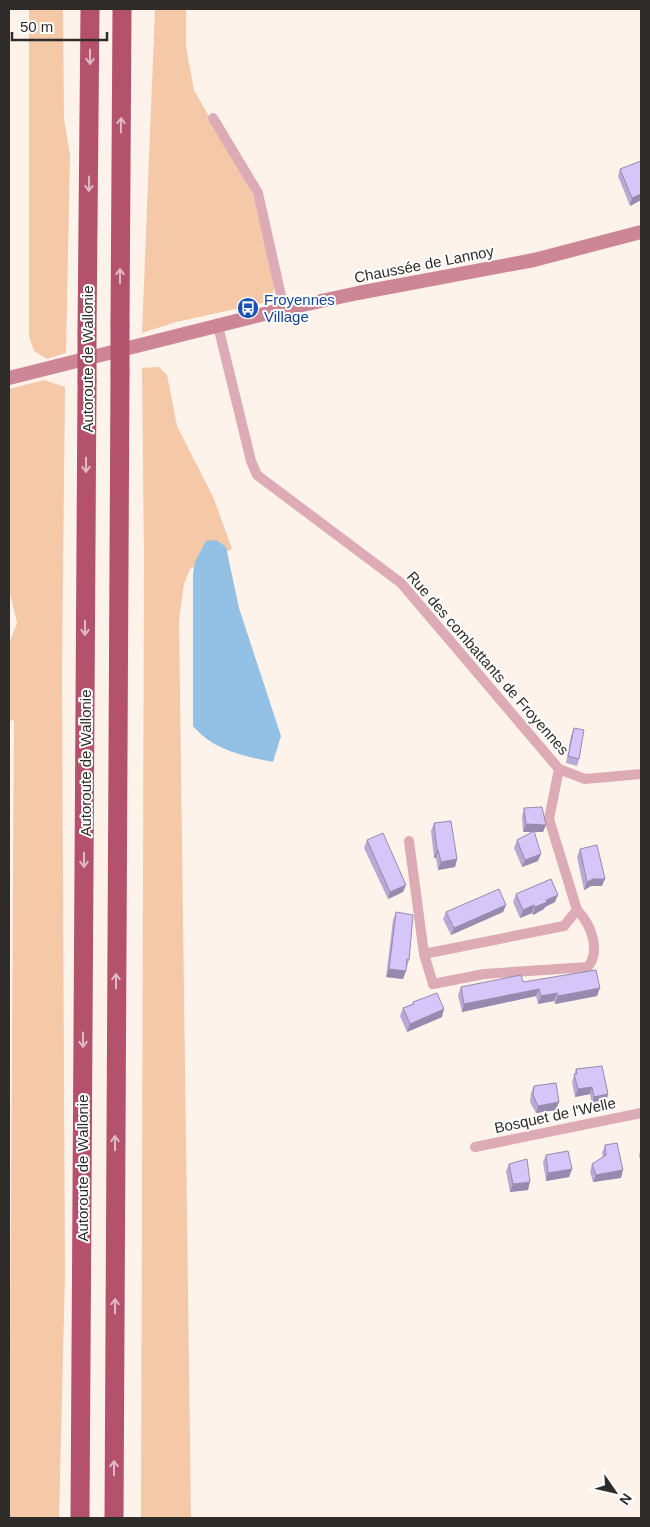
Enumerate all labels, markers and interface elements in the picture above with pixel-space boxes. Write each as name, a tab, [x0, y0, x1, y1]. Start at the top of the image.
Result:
scale bar	[12, 10, 108, 42]
text: 50 m	[20, 18, 53, 35]
one-way arrow	[85, 49, 95, 65]
one-way arrow	[116, 118, 126, 134]
one-way arrow	[84, 175, 94, 191]
street label: Chaussée de Lannoy	[353, 242, 496, 286]
one-way arrow	[115, 268, 125, 284]
street label: Autoroute de Wallonie	[79, 285, 96, 433]
place label: Froyennes Village	[264, 291, 335, 325]
bus stop icon: Froyennes Village	[236, 296, 260, 320]
one-way arrow	[81, 456, 91, 473]
street label: Rue des combattants de Froyennes	[404, 568, 572, 758]
one-way arrow	[80, 619, 90, 635]
street label: Autoroute de Wallonie	[77, 689, 94, 837]
one-way arrow	[79, 852, 89, 868]
one-way arrow	[111, 973, 121, 990]
one-way arrow	[78, 1032, 88, 1048]
street label: Autoroute de Wallonie	[74, 1094, 91, 1242]
street label: Bosquet de l'Welle	[493, 1094, 617, 1136]
one-way arrow	[110, 1136, 120, 1152]
one-way arrow	[110, 1298, 120, 1314]
one-way arrow	[109, 1461, 119, 1477]
north arrow	[590, 1467, 640, 1517]
text: N	[616, 1491, 635, 1508]

